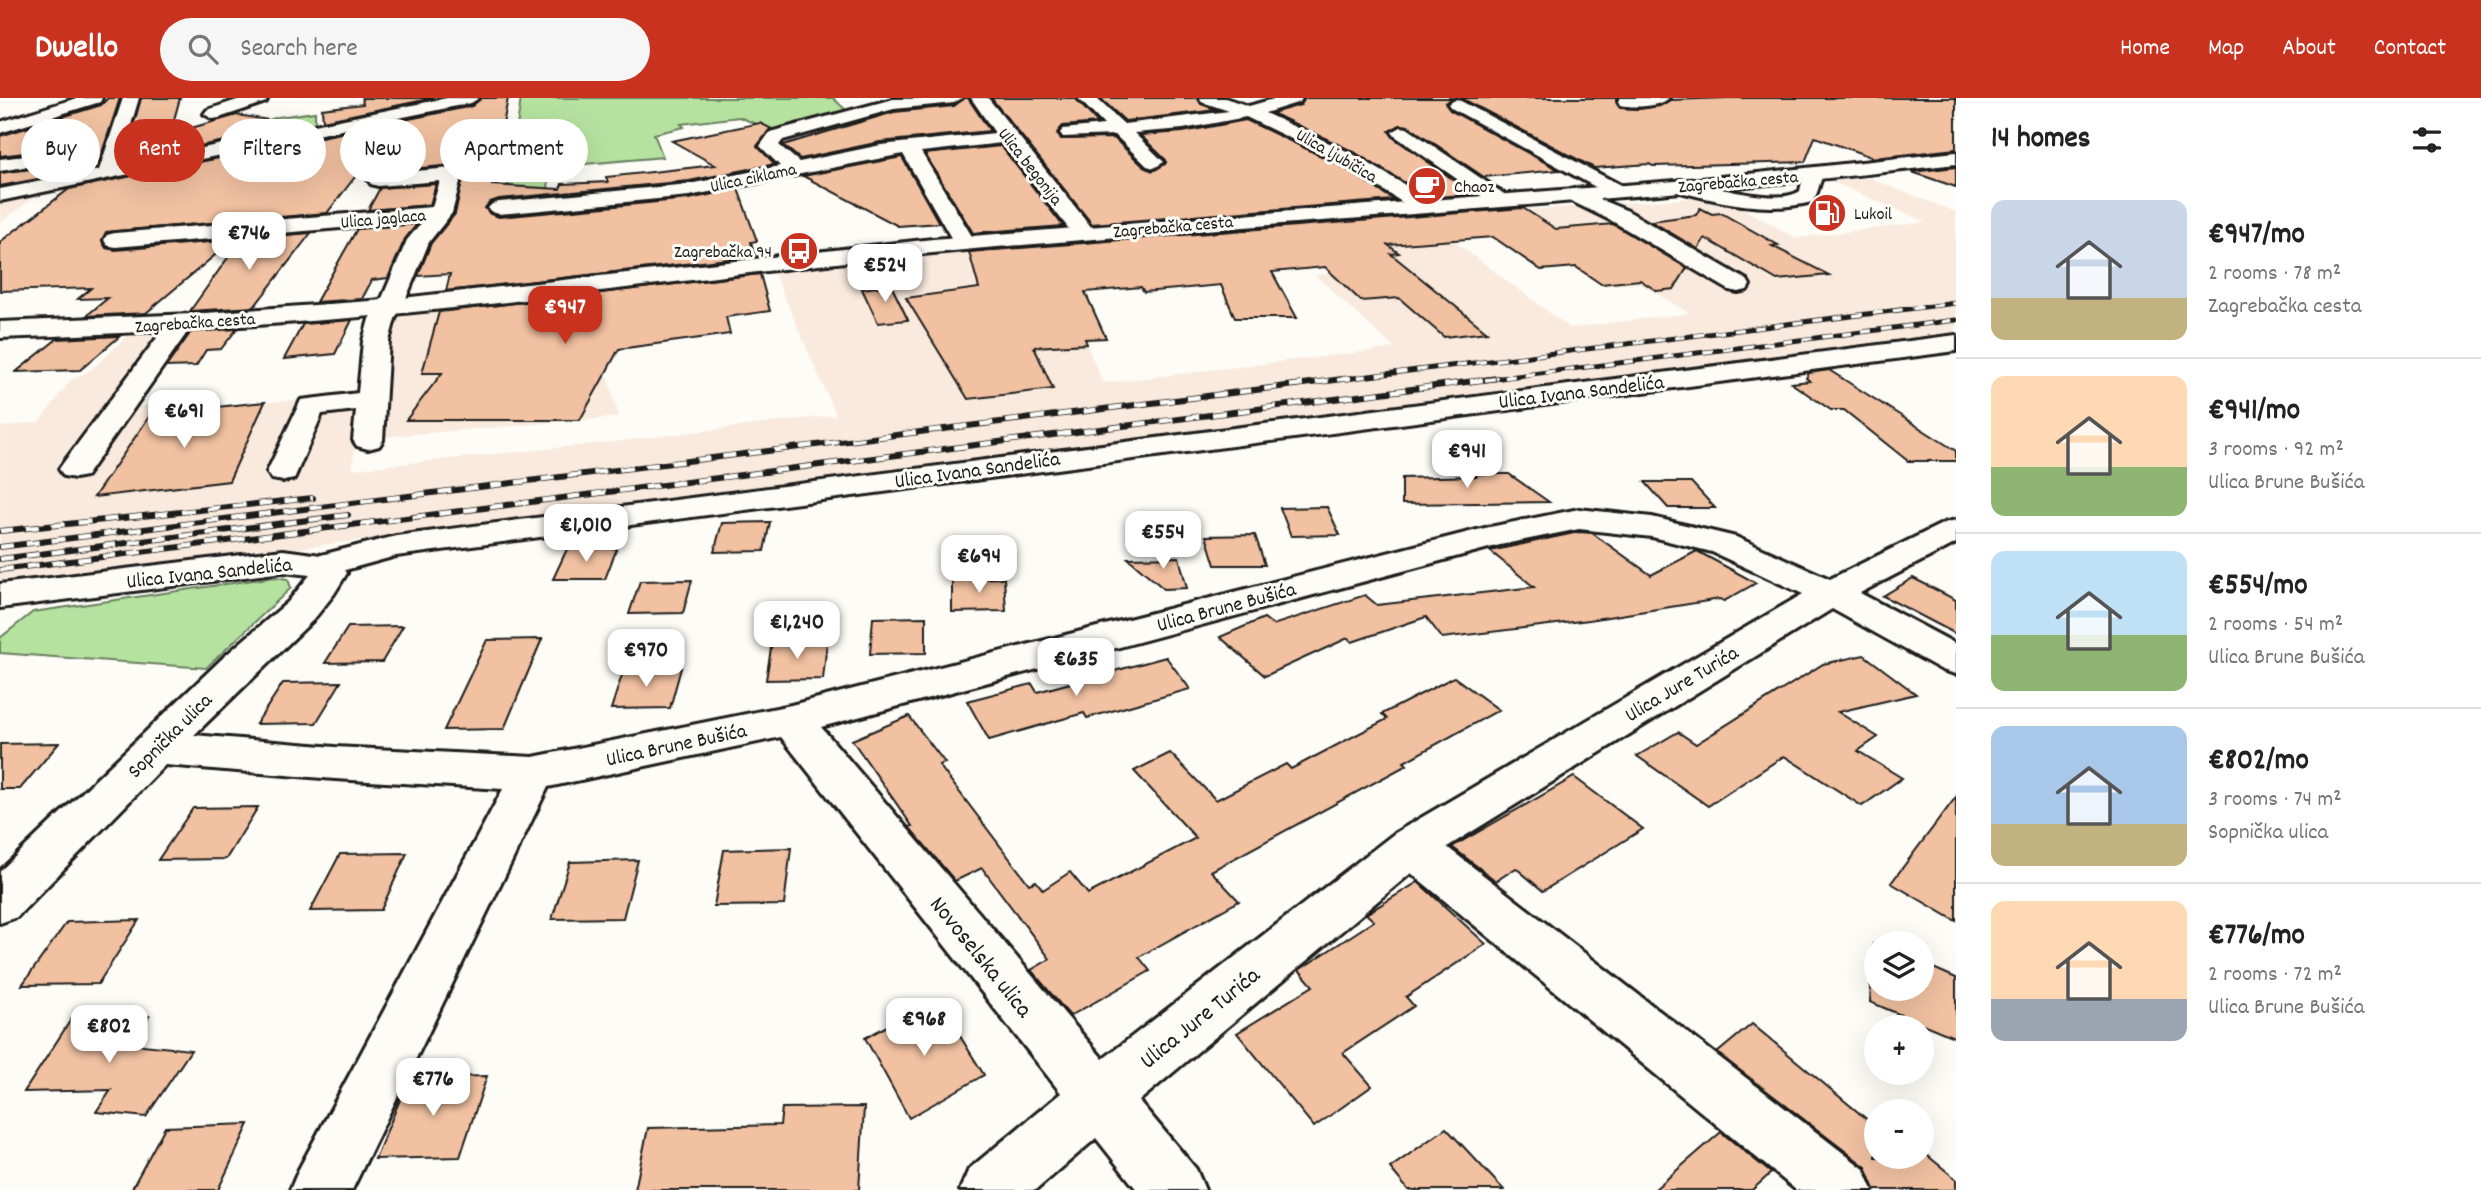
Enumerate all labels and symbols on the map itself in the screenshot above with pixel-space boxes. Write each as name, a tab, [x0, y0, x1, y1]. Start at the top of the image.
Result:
street label: Ulica begonija	[991, 123, 1068, 212]
street label: Ulica ljubičica	[1290, 124, 1382, 191]
street label: Ulica ciklama	[708, 158, 799, 201]
cafe icon: Chaoz	[1406, 165, 1448, 207]
street label: Zagrebačka cesta	[1677, 166, 1800, 201]
place label: Chaoz	[1454, 176, 1495, 201]
fuel station icon: Lukoil	[1806, 192, 1848, 234]
place label: Lukoil	[1854, 203, 1893, 228]
street label: Ulica jaglaca	[340, 204, 427, 237]
street label: Zagrebačka cesta	[1112, 211, 1235, 246]
pin: €746	[208, 212, 290, 272]
bus stop icon: Zagrebačka 94	[778, 230, 820, 272]
place label: Zagrebačka 94	[674, 241, 772, 266]
pin: €524	[844, 244, 926, 304]
pin: €947	[524, 286, 606, 346]
street label: Zagrebačka cesta	[134, 308, 256, 341]
street label: Ulica Ivana Sandelića	[1497, 369, 1667, 419]
pin: €691	[143, 390, 225, 450]
pin: €941	[1426, 430, 1508, 490]
street label: Ulica Ivana Sandelića	[893, 445, 1063, 498]
pin: €1,010	[529, 504, 643, 564]
pin: €554	[1122, 512, 1204, 571]
pin: €694	[938, 536, 1020, 595]
street label: Ulica Ivana Sandelića	[125, 551, 295, 599]
street label: Ulica Brune Bušića	[1154, 576, 1301, 642]
pin: €1,240	[740, 602, 854, 661]
pin: €970	[605, 630, 687, 689]
pin: €635	[1035, 638, 1117, 698]
street label: Ulica Jure Turića	[1620, 639, 1746, 731]
street label: Sopnička ulica	[122, 687, 221, 787]
street label: Ulica Brune Bušića	[604, 717, 751, 776]
street label: Novoselska ulica	[920, 890, 1040, 1027]
street label: Ulica Jure Turića	[1133, 960, 1269, 1079]
pin: €968	[883, 998, 965, 1058]
pin: €802	[68, 1006, 150, 1065]
pin: €776	[392, 1058, 474, 1118]

